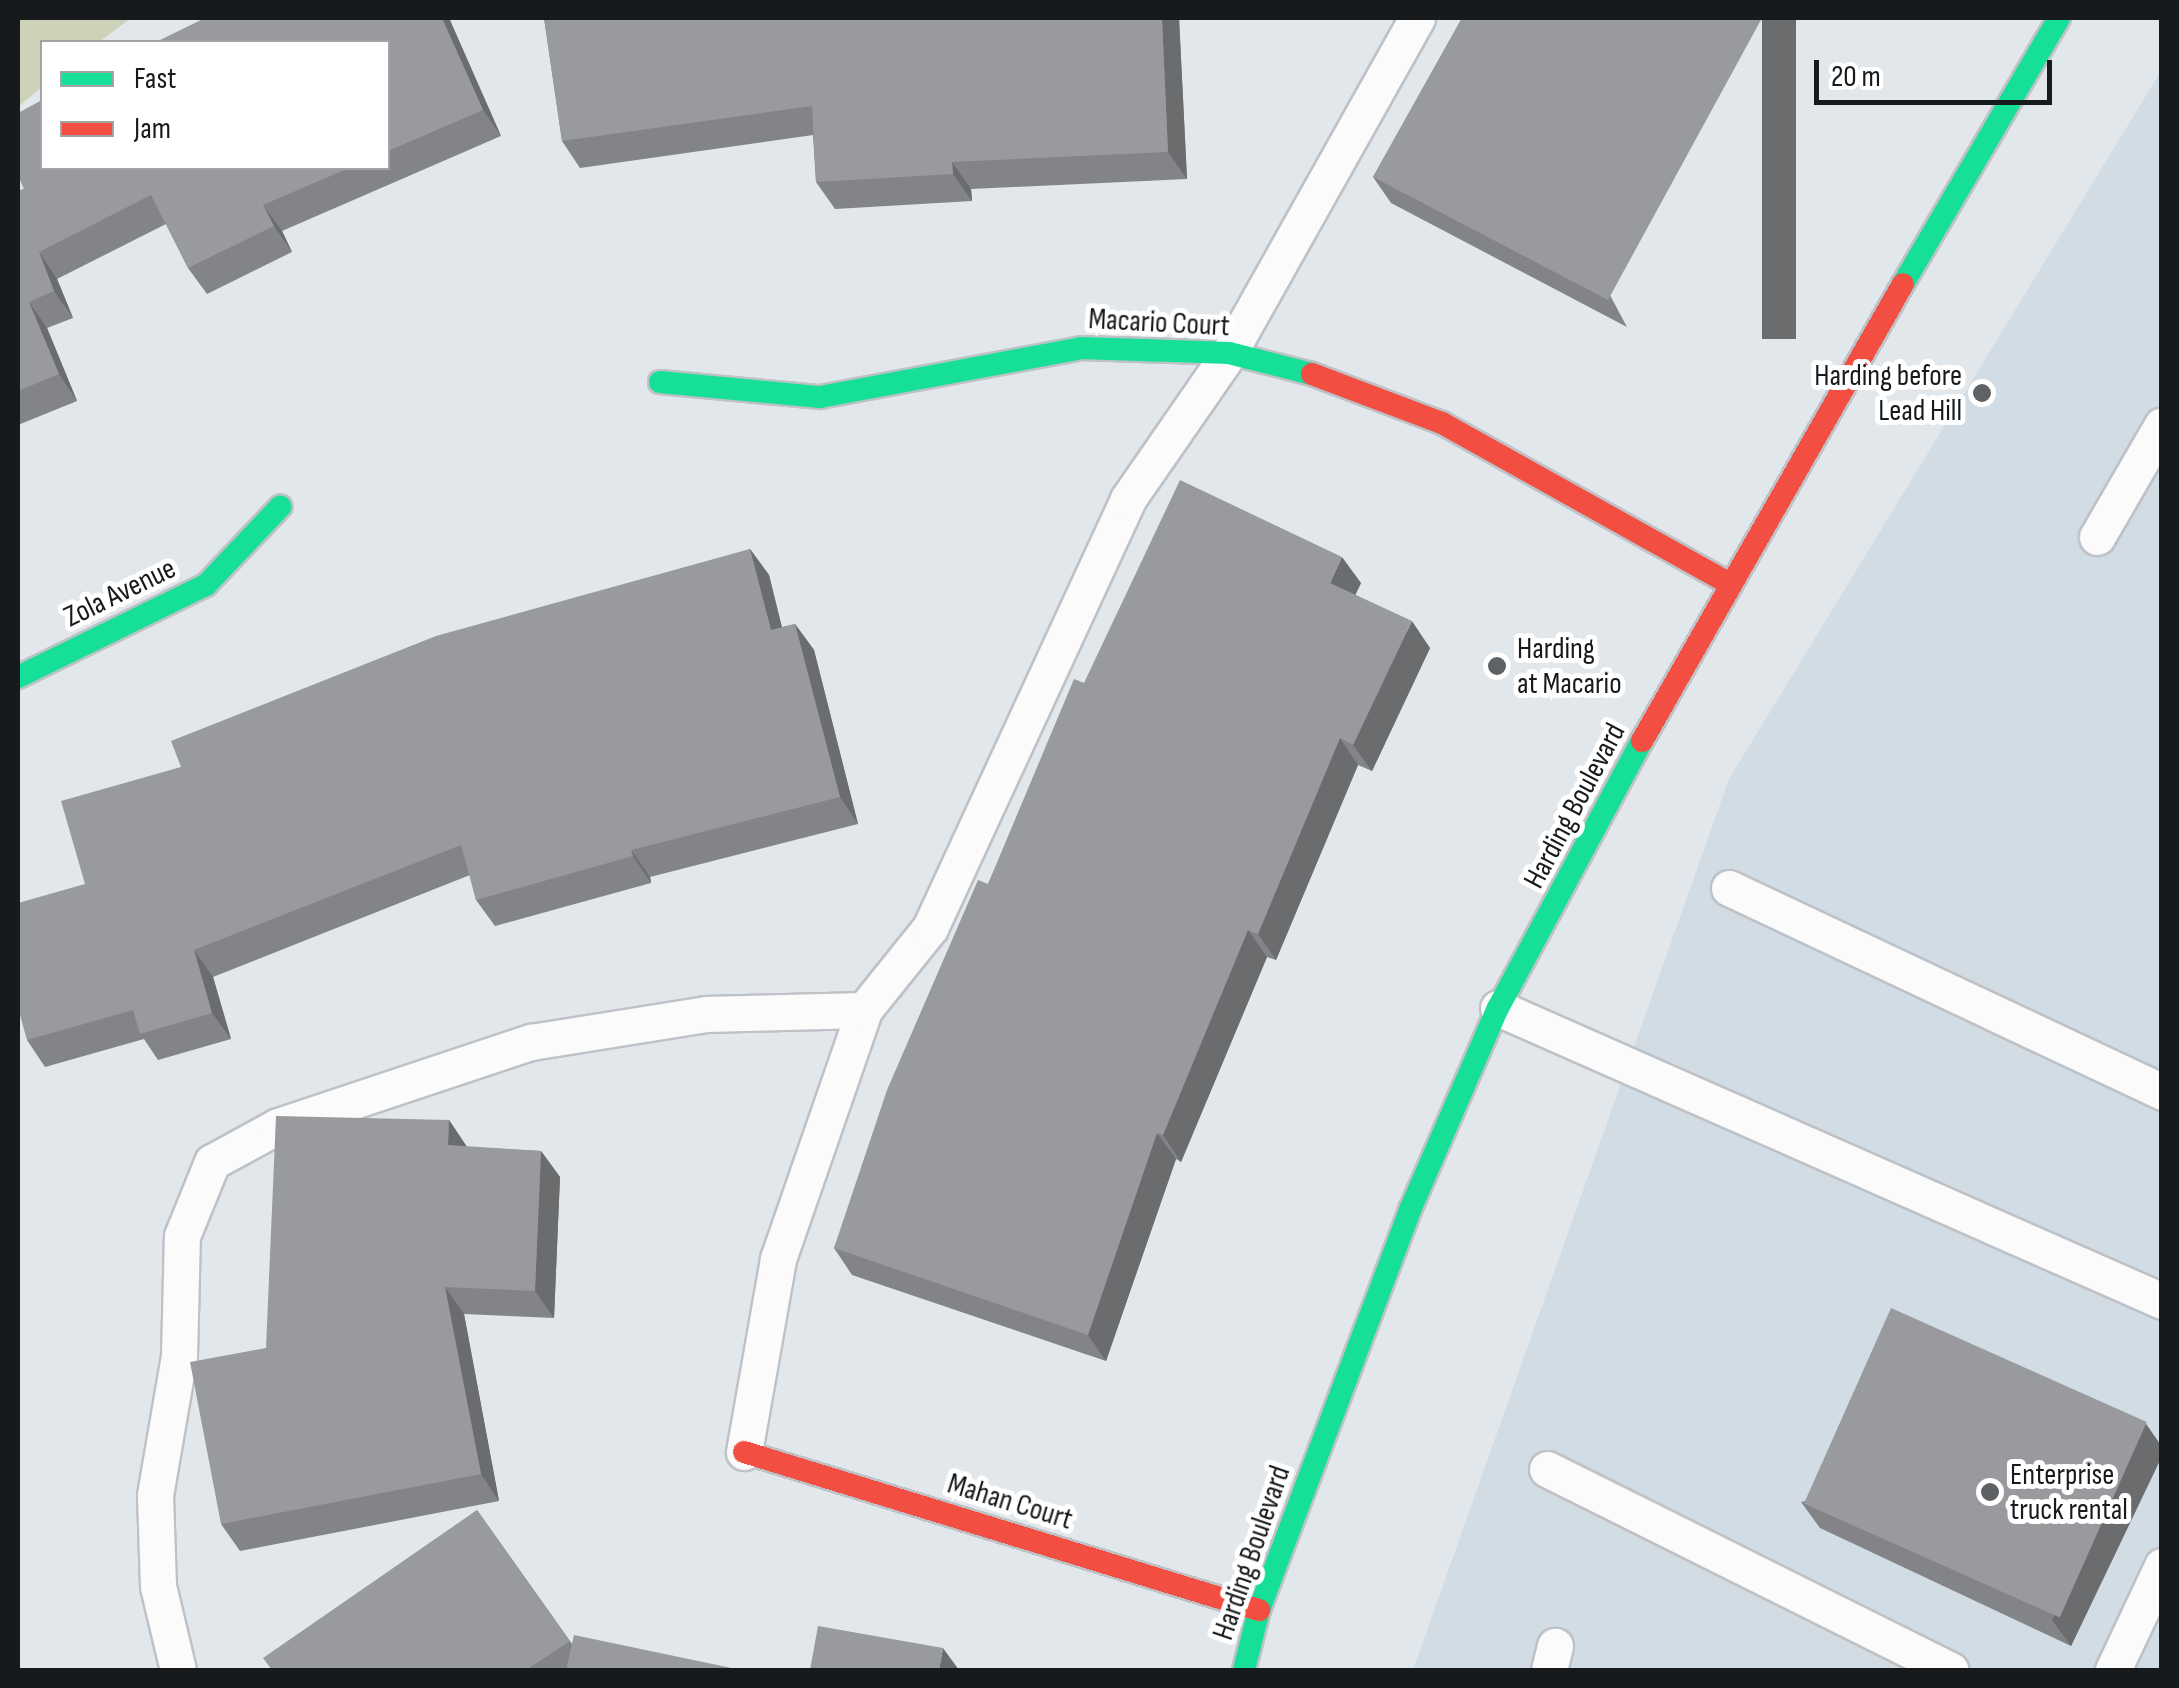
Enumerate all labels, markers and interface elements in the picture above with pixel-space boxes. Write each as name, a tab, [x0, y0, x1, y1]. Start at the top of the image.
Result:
legend	[40, 40, 390, 170]
scale bar	[1819, 40, 2056, 102]
text: 20 m	[1831, 59, 1881, 95]
text: Fast	[134, 61, 176, 97]
text: Jam	[134, 111, 171, 147]
street label: Macario Court	[1087, 301, 1231, 345]
place label: Harding before Lead Hill	[1814, 358, 1962, 428]
marker: Harding before Lead Hill	[1971, 382, 1993, 404]
street label: Zola Avenue	[58, 551, 182, 635]
place label: Harding at Macario	[1517, 631, 1622, 702]
marker: Harding at Macario	[1486, 655, 1508, 677]
street label: Harding Boulevard	[1516, 717, 1634, 895]
place label: Enterprise truck rental	[2010, 1457, 2128, 1528]
street label: Harding Boulevard	[1205, 1461, 1299, 1645]
street label: Mahan Court	[943, 1466, 1077, 1538]
marker: Enterprise truck rental	[1979, 1481, 2001, 1503]

